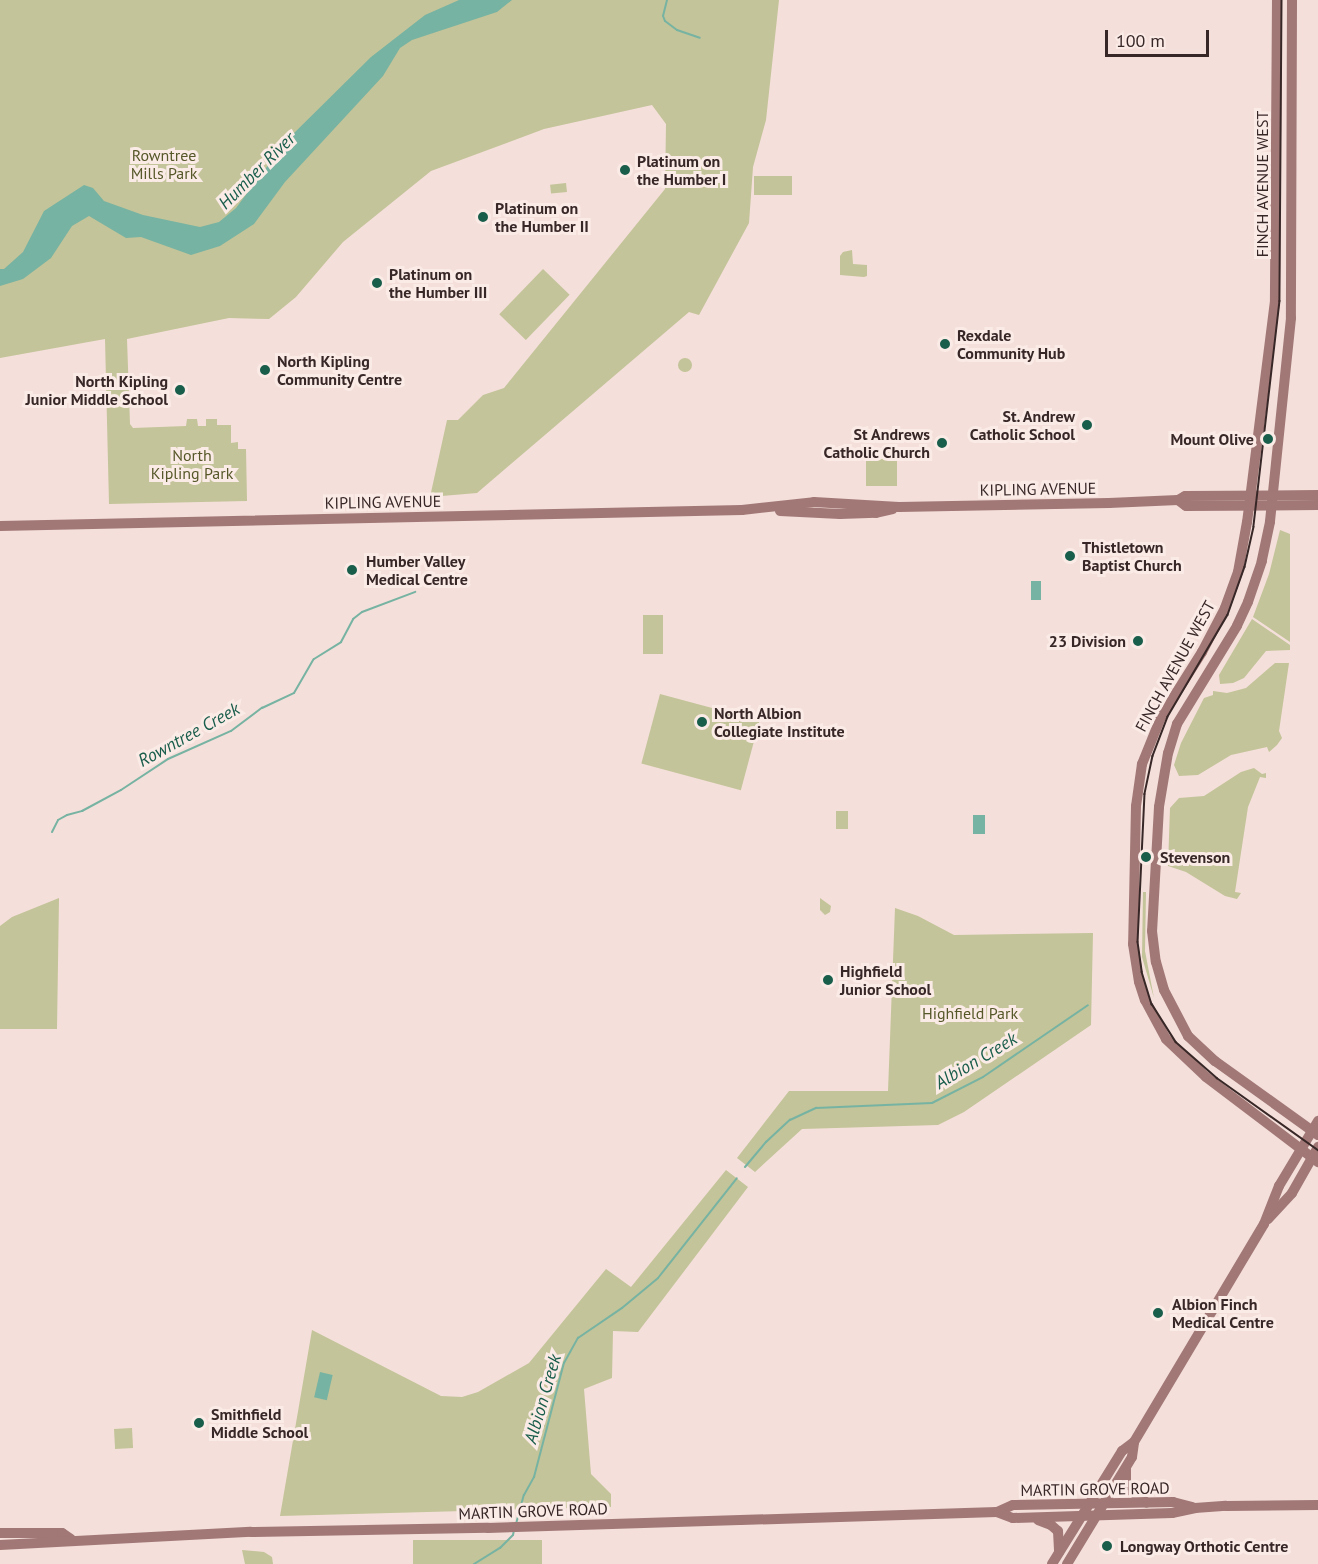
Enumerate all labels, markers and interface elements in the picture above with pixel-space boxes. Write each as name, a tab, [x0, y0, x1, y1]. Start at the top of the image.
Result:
scale bar	[1108, 18, 1212, 56]
text: 100 m	[1116, 29, 1165, 52]
street label: FINCH AVENUE WEST	[1252, 110, 1272, 258]
water label: Humber River	[214, 128, 300, 214]
park label: Rowntree Mills Park	[131, 145, 197, 183]
place label: Platinum on the Humber I	[637, 151, 726, 189]
marker: Platinum on the Humber I	[618, 163, 632, 177]
place label: Platinum on the Humber II	[495, 198, 589, 236]
marker: Platinum on the Humber II	[476, 210, 490, 224]
place label: Platinum on the Humber III	[389, 264, 487, 302]
marker: Platinum on the Humber III	[370, 276, 384, 290]
place label: Rexdale Community Hub	[957, 325, 1066, 363]
marker: Rexdale Community Hub	[938, 337, 952, 351]
place label: North Kipling Community Centre	[277, 351, 403, 389]
marker: North Kipling Community Centre	[258, 363, 272, 377]
place label: North Kipling Junior Middle School	[26, 371, 168, 409]
marker: North Kipling Junior Middle School	[173, 383, 187, 397]
place label: St. Andrew Catholic School	[969, 406, 1075, 444]
marker: St. Andrew Catholic School	[1080, 418, 1094, 432]
place label: St Andrews Catholic Church	[823, 424, 930, 462]
place label: Mount Olive	[1170, 429, 1254, 449]
marker: Mount Olive	[1259, 430, 1277, 448]
marker: St Andrews Catholic Church	[935, 436, 949, 450]
park label: North Kipling Park	[151, 445, 233, 483]
street label: KIPLING AVENUE	[979, 478, 1097, 500]
street label: KIPLING AVENUE	[324, 491, 442, 513]
place label: Thistletown Baptist Church	[1082, 537, 1182, 575]
marker: Thistletown Baptist Church	[1063, 549, 1077, 563]
place label: Humber Valley Medical Centre	[366, 551, 468, 589]
marker: Humber Valley Medical Centre	[343, 561, 361, 579]
street label: FINCH AVENUE WEST	[1131, 597, 1219, 735]
place label: 23 Division	[1049, 631, 1126, 651]
marker: 23 Division	[1131, 634, 1145, 648]
water label: Rowntree Creek	[134, 698, 244, 772]
place label: North Albion Collegiate Institute	[714, 703, 845, 741]
marker: North Albion Collegiate Institute	[695, 715, 709, 729]
place label: Stevenson	[1160, 847, 1230, 867]
marker: Stevenson	[1137, 848, 1155, 866]
place label: Highfield Junior School	[840, 961, 931, 999]
marker: Highfield Junior School	[821, 973, 835, 987]
park label: Highfield Park	[922, 1003, 1018, 1023]
water label: Albion Creek	[931, 1028, 1021, 1094]
place label: Albion Finch Medical Centre	[1172, 1294, 1274, 1332]
marker: Albion Finch Medical Centre	[1149, 1304, 1167, 1322]
water label: Albion Creek	[520, 1352, 566, 1446]
place label: Smithfield Middle School	[211, 1404, 308, 1442]
marker: Smithfield Middle School	[192, 1416, 206, 1430]
street label: MARTIN GROVE ROAD	[1020, 1478, 1170, 1500]
street label: MARTIN GROVE ROAD	[458, 1499, 608, 1523]
place label: Longway Orthotic Centre	[1120, 1536, 1290, 1556]
marker: Longway Orthotic Centre	[1098, 1537, 1116, 1555]

